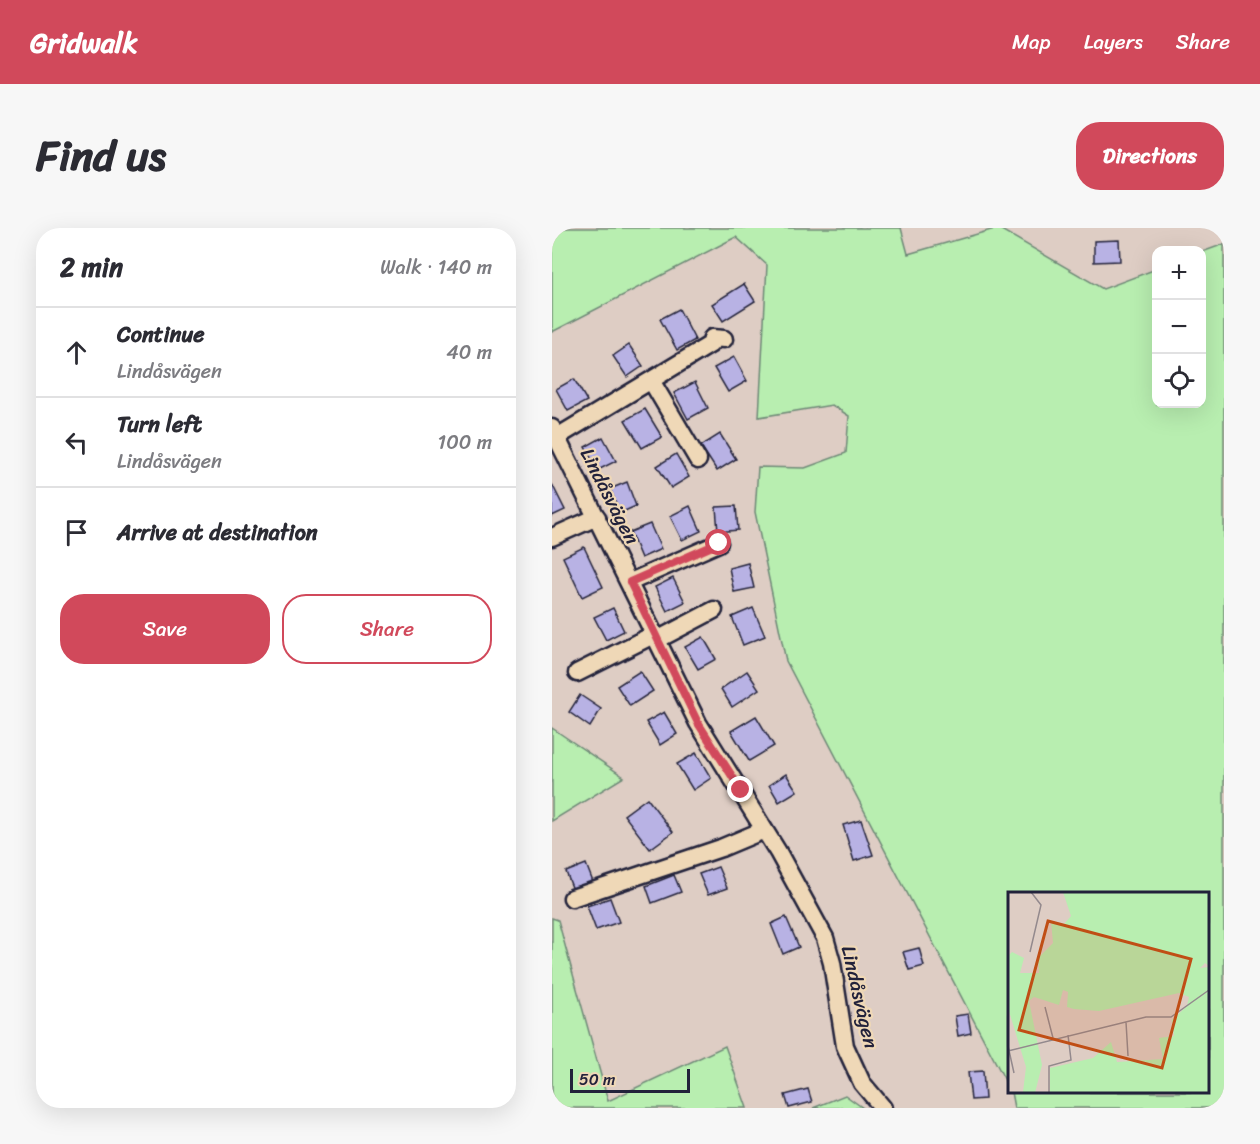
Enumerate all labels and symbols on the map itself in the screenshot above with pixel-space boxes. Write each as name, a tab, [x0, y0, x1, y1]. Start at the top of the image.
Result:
street label: Lindåsvägen	[570, 442, 649, 551]
route start	[705, 529, 731, 555]
route end	[727, 776, 753, 802]
inset map	[1008, 892, 1209, 1093]
street label: Lindåsvägen	[831, 942, 888, 1052]
scale bar	[570, 1066, 690, 1094]

